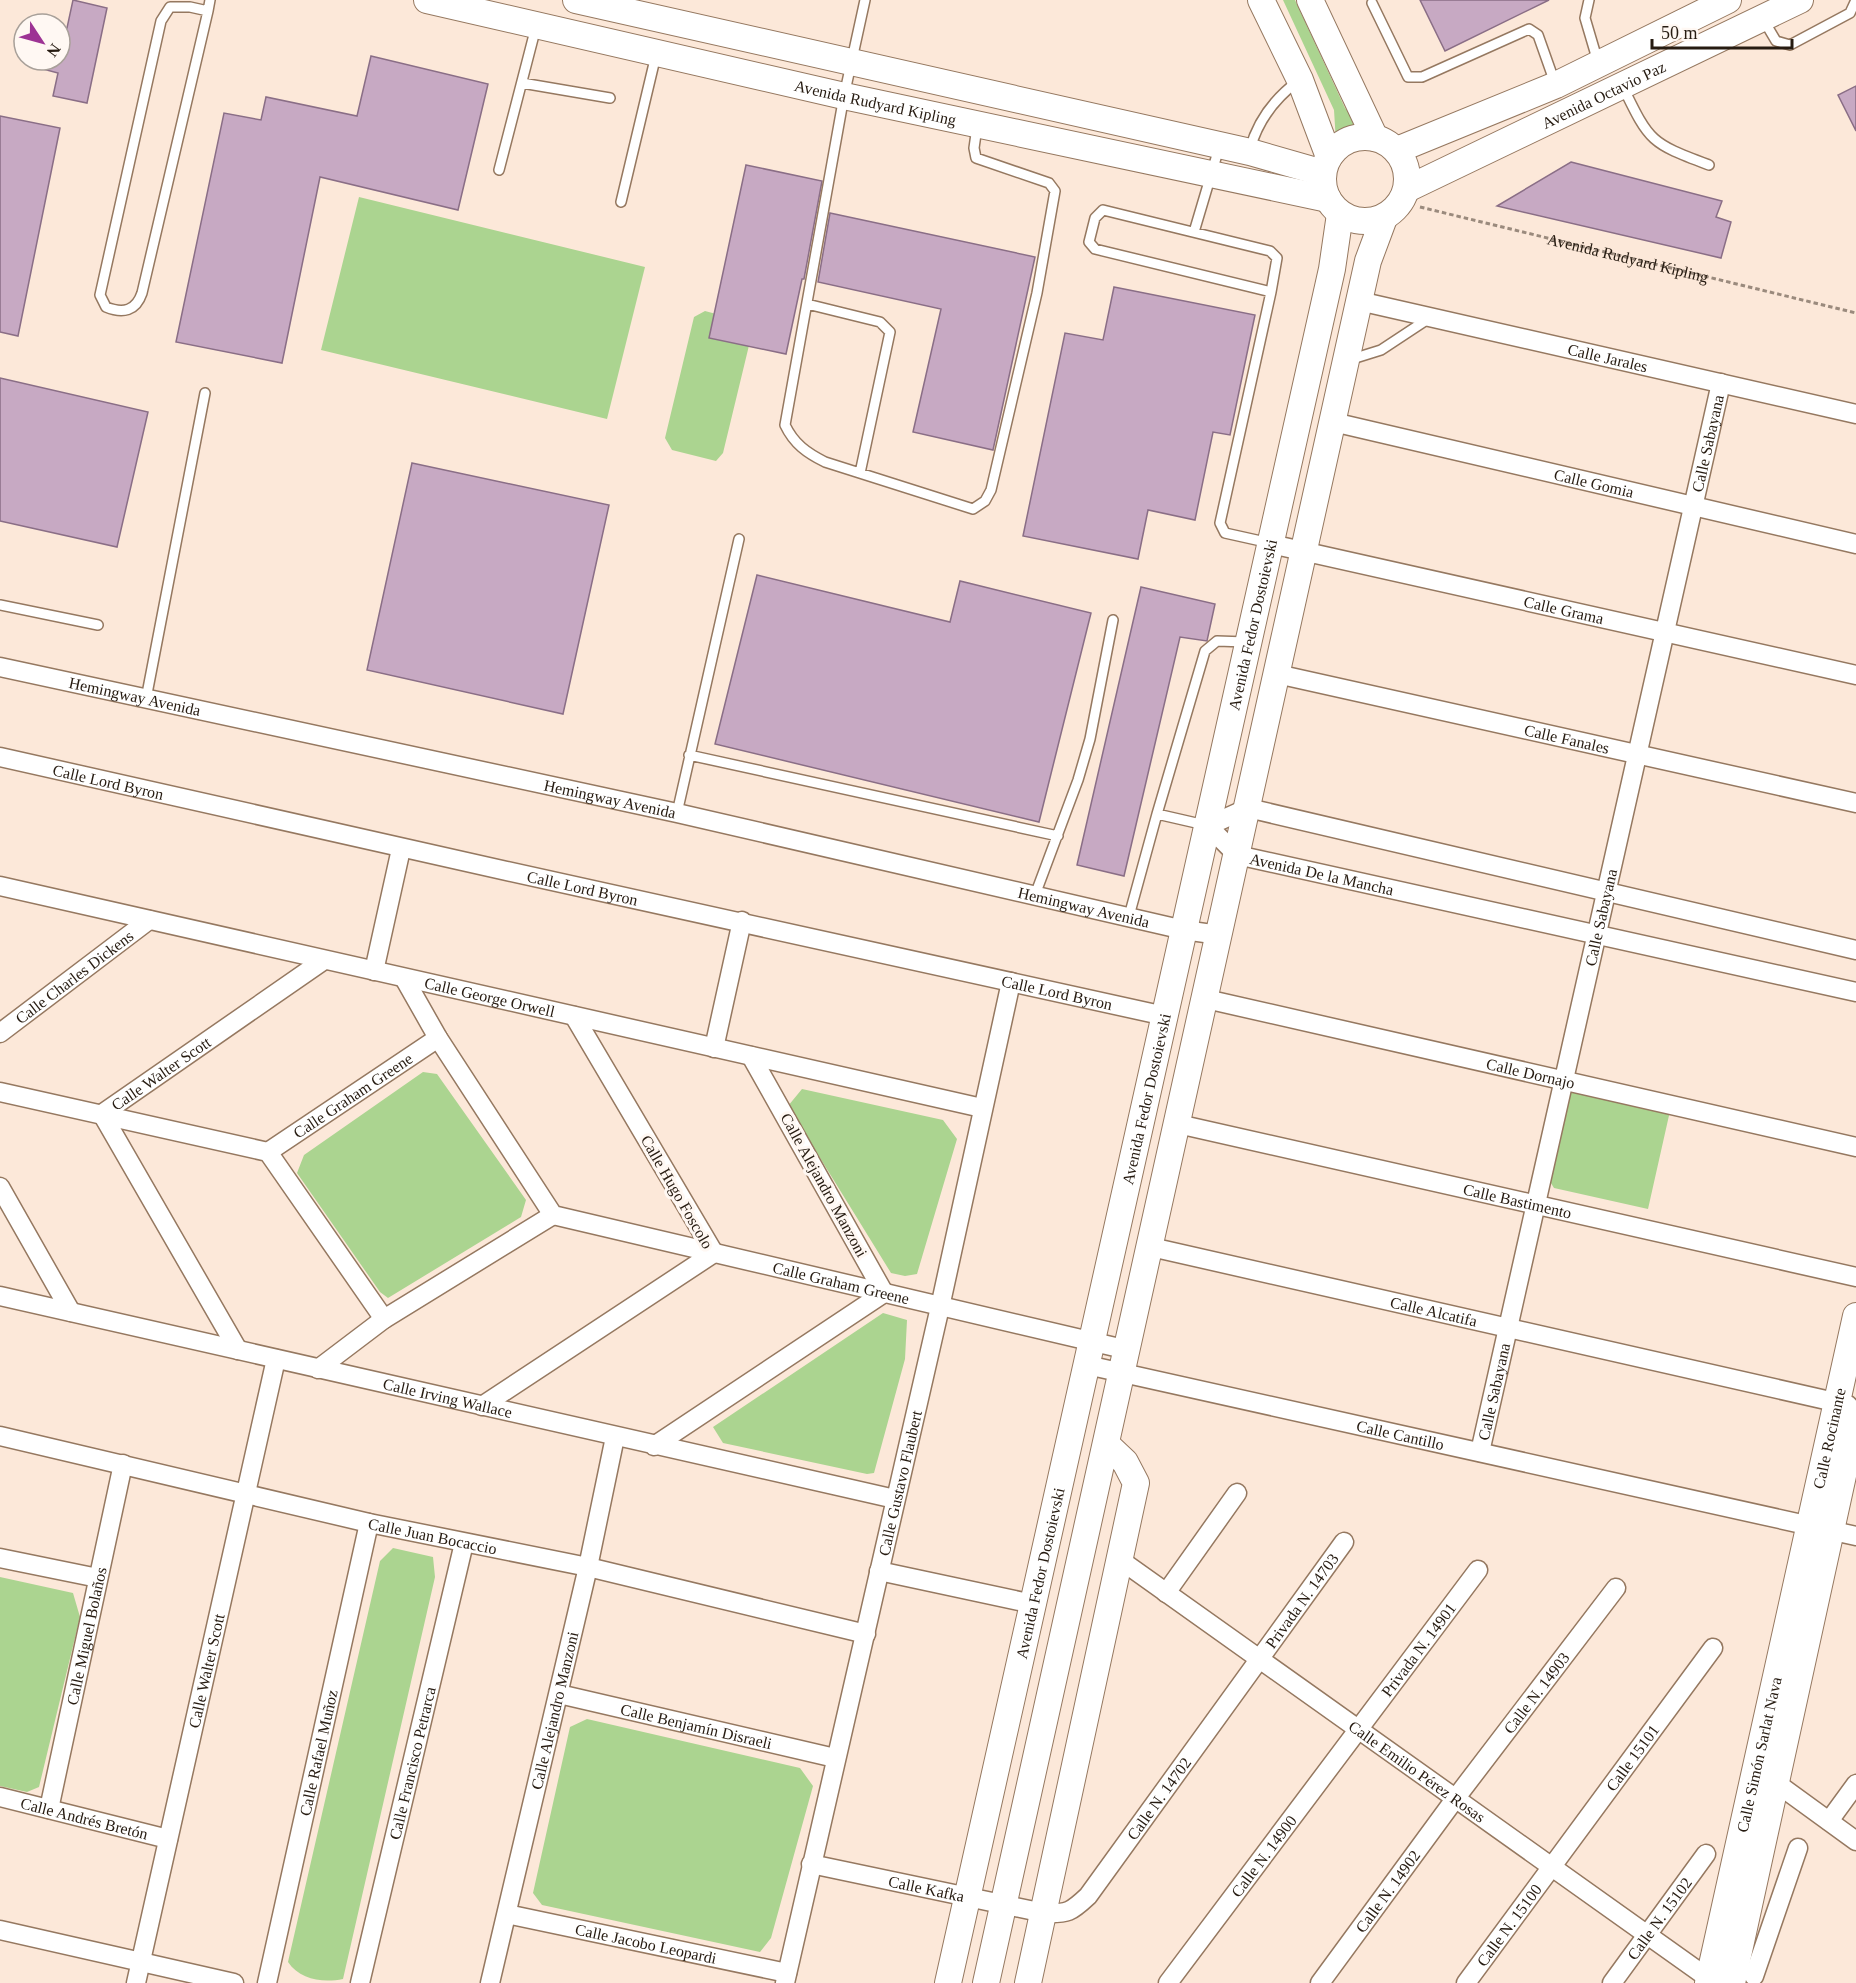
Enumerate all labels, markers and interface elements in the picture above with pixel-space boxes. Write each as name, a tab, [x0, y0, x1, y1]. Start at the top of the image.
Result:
north arrow	[12, 12, 72, 72]
scale bar	[1652, 12, 1792, 50]
text: 50 m	[1661, 23, 1698, 43]
text: N	[43, 41, 64, 61]
street label: Avenida Octavio Paz	[1539, 58, 1668, 131]
street label: Avenida Rudyard Kipling	[793, 76, 958, 129]
street label: Avenida Rudyard Kipling	[1546, 230, 1710, 286]
street label: Calle Jarales	[1566, 340, 1649, 375]
street label: Calle Sabayana	[1688, 393, 1727, 494]
street label: Calle Gomia	[1552, 465, 1636, 500]
street label: Avenida Fedor Dostoievski	[1225, 537, 1280, 712]
street label: Calle Grama	[1522, 592, 1605, 627]
street label: Hemingway Avenida	[67, 674, 202, 719]
street label: Calle Fanales	[1523, 721, 1611, 756]
street label: Calle Lord Byron	[51, 761, 165, 802]
street label: Hemingway Avenida	[542, 776, 677, 821]
street label: Avenida De la Mancha	[1248, 850, 1395, 898]
street label: Calle Lord Byron	[526, 867, 639, 908]
street label: Calle Sabayana	[1581, 867, 1620, 968]
street label: Hemingway Avenida	[1016, 883, 1151, 930]
street label: Calle Charles Dickens	[12, 927, 136, 1027]
street label: Calle Lord Byron	[1000, 972, 1114, 1013]
street label: Calle George Orwell	[423, 974, 557, 1020]
street label: Avenida Fedor Dostoievski	[1119, 1011, 1174, 1186]
street label: Calle Walter Scott	[108, 1033, 214, 1113]
street label: Calle Graham Greene	[290, 1049, 415, 1141]
street label: Calle Dornajo	[1485, 1055, 1577, 1091]
street label: Calle Alejandro Manzoni	[776, 1110, 871, 1261]
street label: Calle Hugo Foscolo	[637, 1132, 716, 1252]
street label: Calle Bastimento	[1462, 1180, 1573, 1221]
street label: Calle Graham Greene	[771, 1258, 911, 1307]
street label: Calle Alcatifa	[1389, 1293, 1479, 1329]
street label: Calle Sabayana	[1474, 1341, 1513, 1442]
street label: Calle Irving Wallace	[381, 1375, 514, 1420]
street label: Calle Rocinante	[1809, 1386, 1848, 1490]
street label: Calle Gustavo Flaubert	[875, 1408, 925, 1557]
street label: Calle Cantillo	[1355, 1417, 1446, 1453]
street label: Avenida Fedor Dostoievski	[1012, 1485, 1067, 1660]
street label: Calle Juan Bocaccio	[367, 1515, 498, 1557]
street label: Privada N. 14703	[1262, 1550, 1341, 1651]
street label: Calle Miguel Bolaños	[63, 1565, 109, 1706]
street label: Privada N. 14901	[1378, 1599, 1459, 1700]
street label: Calle Walter Scott	[185, 1611, 227, 1730]
street label: Calle Alejandro Manzoni	[527, 1629, 581, 1791]
street label: Calle N. 14903	[1500, 1649, 1572, 1736]
street label: Calle Simón Sarlat Nava	[1733, 1675, 1784, 1834]
street label: Calle Francisco Petrarca	[386, 1685, 438, 1841]
street label: Calle Rafael Muñoz	[296, 1688, 340, 1817]
street label: Calle Benjamín Disraeli	[619, 1700, 774, 1752]
street label: Calle Emilio Pérez Rosas	[1346, 1717, 1489, 1825]
street label: Calle 15101	[1602, 1721, 1662, 1794]
street label: Calle N. 14702	[1123, 1754, 1194, 1843]
street label: Calle Andrés Bretón	[19, 1794, 150, 1842]
street label: Calle N. 14900	[1227, 1812, 1299, 1900]
street label: Calle N. 14902	[1352, 1847, 1423, 1935]
street label: Calle Kafka	[887, 1872, 966, 1905]
street label: Calle N. 15102	[1624, 1874, 1695, 1963]
street label: Calle N. 15100	[1473, 1881, 1544, 1969]
street label: Calle Jacobo Leopardi	[574, 1920, 719, 1967]

